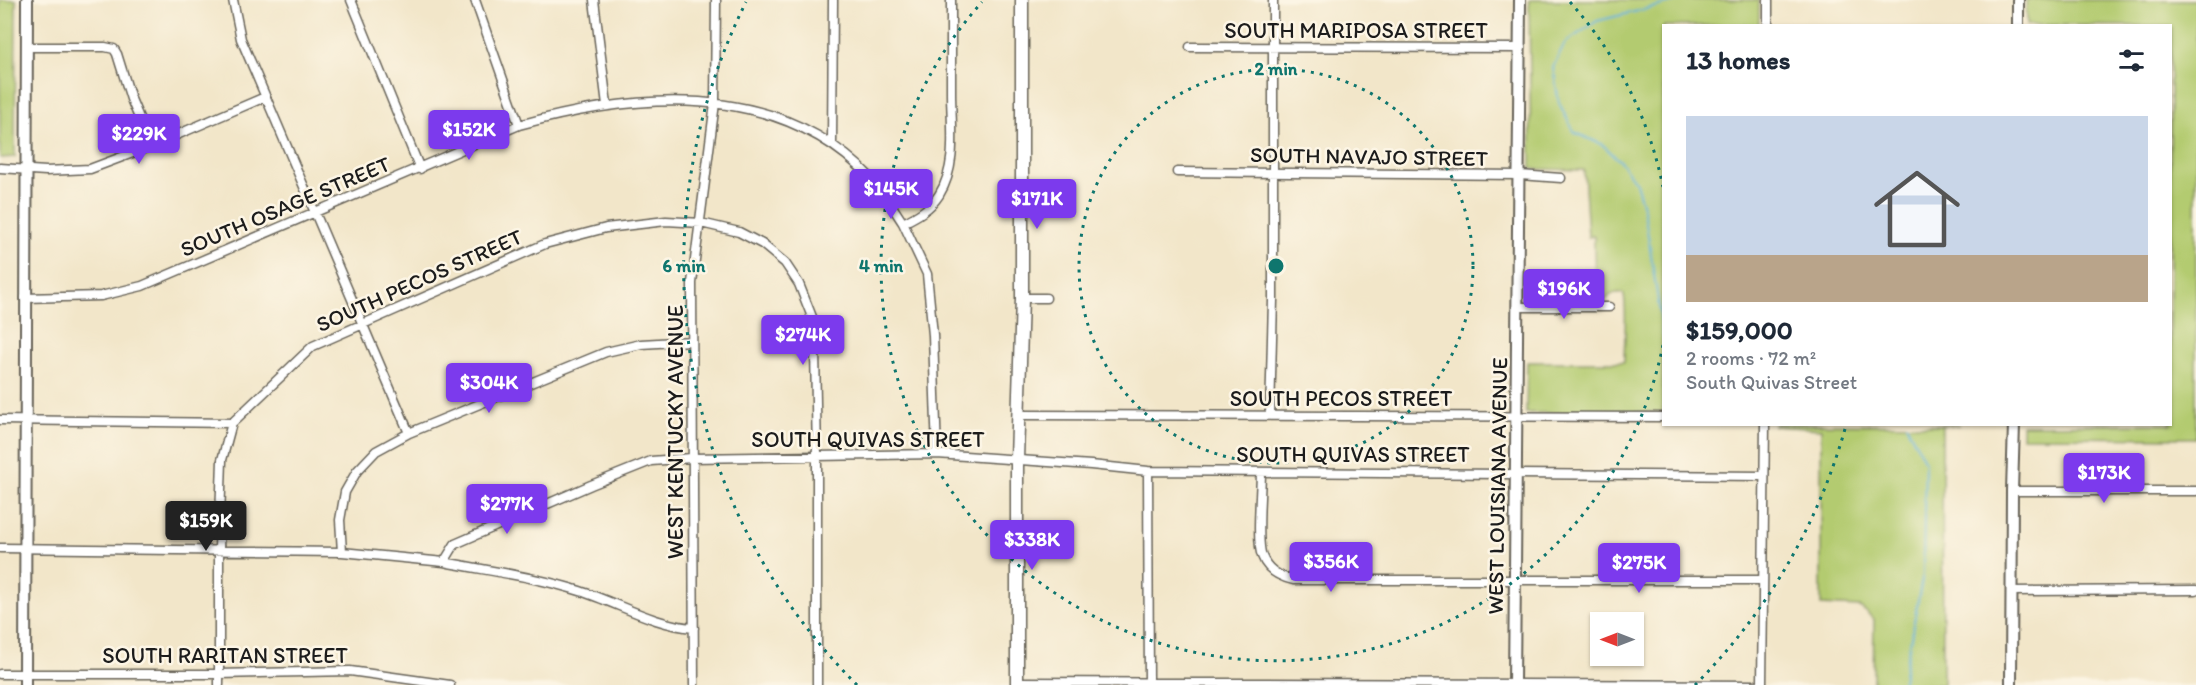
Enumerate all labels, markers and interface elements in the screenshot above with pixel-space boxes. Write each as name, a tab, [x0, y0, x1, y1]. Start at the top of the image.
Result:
street label: SOUTH MARIPOSA STREET	[1224, 17, 1488, 44]
text: 13 homes	[1686, 44, 1790, 76]
icon: filters	[2115, 44, 2148, 77]
text: 2 min	[1255, 58, 1298, 80]
pin: $152K	[427, 110, 511, 161]
pin: $229K	[97, 114, 181, 165]
text: $152K	[442, 117, 496, 141]
text: $229K	[112, 121, 166, 145]
street label: SOUTH NAVAJO STREET	[1250, 141, 1489, 172]
street label: SOUTH OSAGE STREET	[176, 150, 395, 263]
icon: home	[1863, 155, 1971, 263]
pin: $145K	[849, 169, 933, 220]
text: $145K	[864, 176, 918, 200]
pin: $171K	[995, 179, 1079, 230]
text: $171K	[1011, 186, 1063, 210]
street label: SOUTH PECOS STREET	[312, 223, 527, 338]
text: 6 min	[663, 255, 706, 277]
text: 4 min	[859, 255, 904, 277]
centre of rings	[1266, 256, 1286, 276]
pin: $196K	[1522, 269, 1606, 320]
text: $196K	[1537, 276, 1591, 300]
street label: WEST KENTUCKY AVENUE	[662, 305, 689, 559]
text: $159,000	[1686, 314, 1793, 346]
pin: $274K	[761, 315, 845, 366]
text: $274K	[775, 322, 831, 346]
text: 2 rooms · 72 m²	[1686, 346, 1816, 370]
street label: WEST LOUISIANA AVENUE	[1482, 357, 1513, 615]
pin: $304K	[447, 363, 531, 414]
text: $304K	[460, 370, 518, 394]
text: South Quivas Street	[1686, 370, 1857, 394]
street label: SOUTH PECOS STREET	[1230, 385, 1453, 412]
street label: SOUTH QUIVAS STREET	[751, 426, 985, 453]
street label: SOUTH QUIVAS STREET	[1236, 441, 1470, 468]
pin: $173K	[2062, 453, 2146, 504]
text: $173K	[2077, 460, 2131, 484]
pin: $277K	[465, 484, 549, 535]
text: $277K	[480, 491, 534, 515]
pin: $159K	[164, 501, 248, 552]
text: $159K	[179, 508, 233, 532]
pin: $338K	[990, 520, 1074, 571]
text: $338K	[1004, 527, 1060, 551]
pin: $356K	[1289, 542, 1373, 593]
pin: $275K	[1597, 543, 1681, 594]
text: $356K	[1304, 549, 1358, 573]
text: $275K	[1612, 550, 1666, 574]
north arrow	[1590, 612, 1644, 666]
map controls	[1590, 612, 1644, 666]
street label: SOUTH RARITAN STREET	[102, 642, 348, 669]

